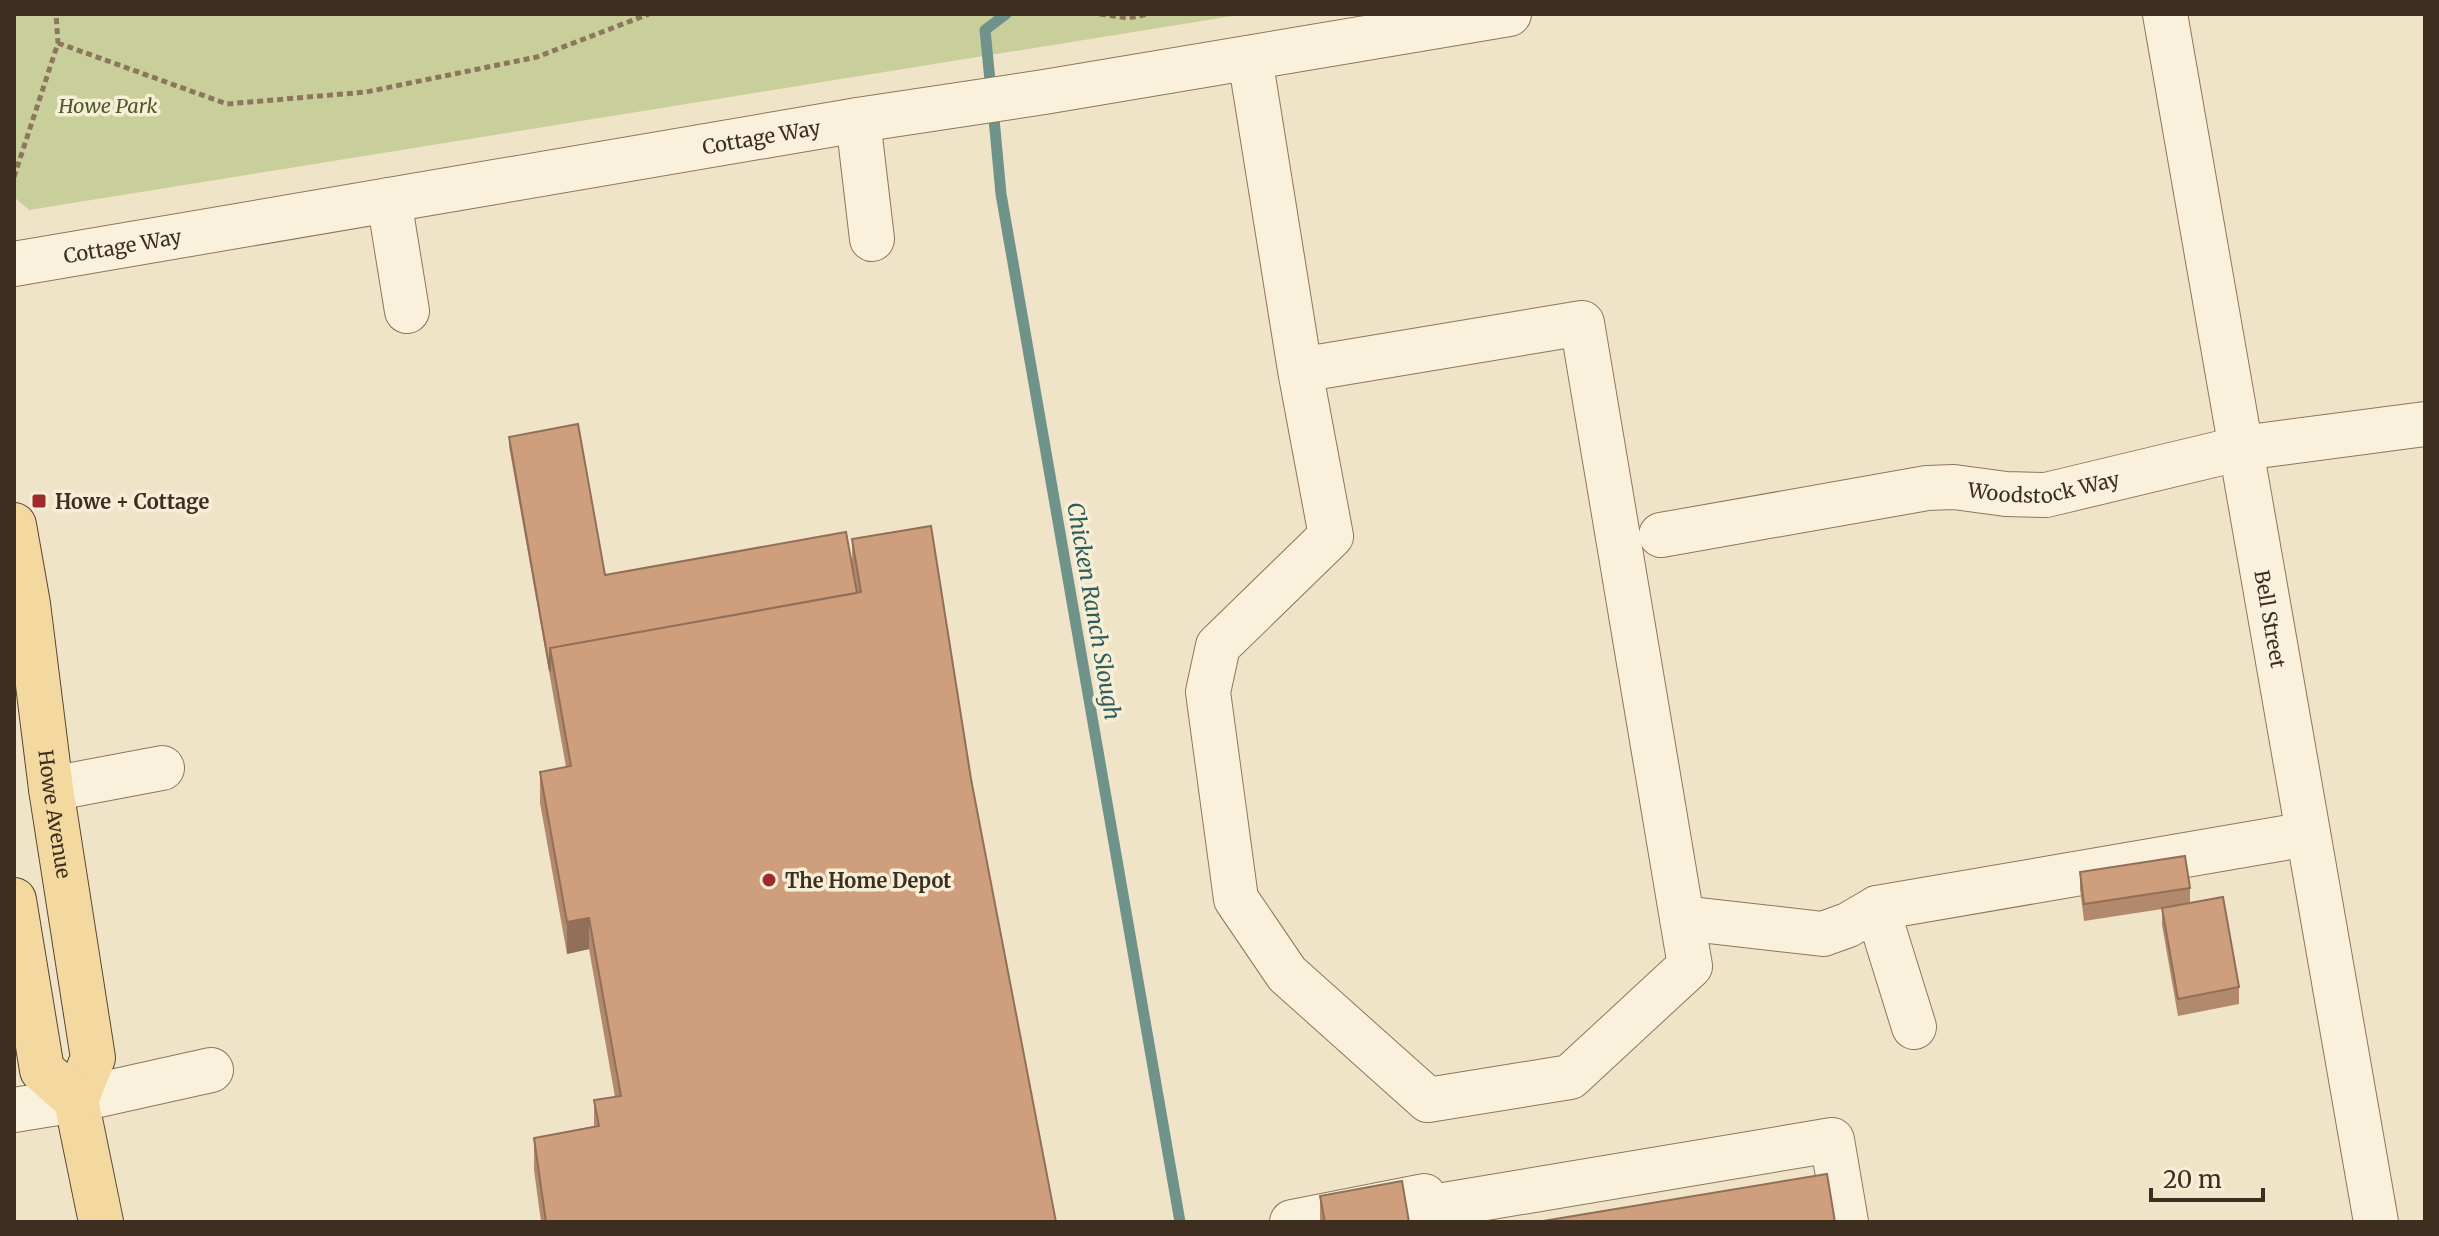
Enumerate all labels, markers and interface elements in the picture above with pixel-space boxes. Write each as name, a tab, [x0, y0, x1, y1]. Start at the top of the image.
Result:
park label: Howe Park	[58, 93, 157, 118]
street label: Cottage Way	[700, 114, 822, 159]
street label: Cottage Way	[62, 223, 184, 268]
street label: Woodstock Way	[1965, 465, 2122, 508]
place label: Howe + Cottage	[55, 489, 209, 514]
marker: Howe + Cottage	[30, 492, 48, 510]
water label: Chicken Ranch Slough	[1061, 500, 1127, 722]
street label: Bell Street	[2250, 568, 2291, 670]
street label: Howe Avenue	[34, 748, 77, 880]
place label: The Home Depot	[785, 868, 951, 893]
marker: The Home Depot	[760, 871, 778, 889]
scale bar	[2151, 1152, 2263, 1202]
text: 20 m	[2163, 1164, 2222, 1195]

